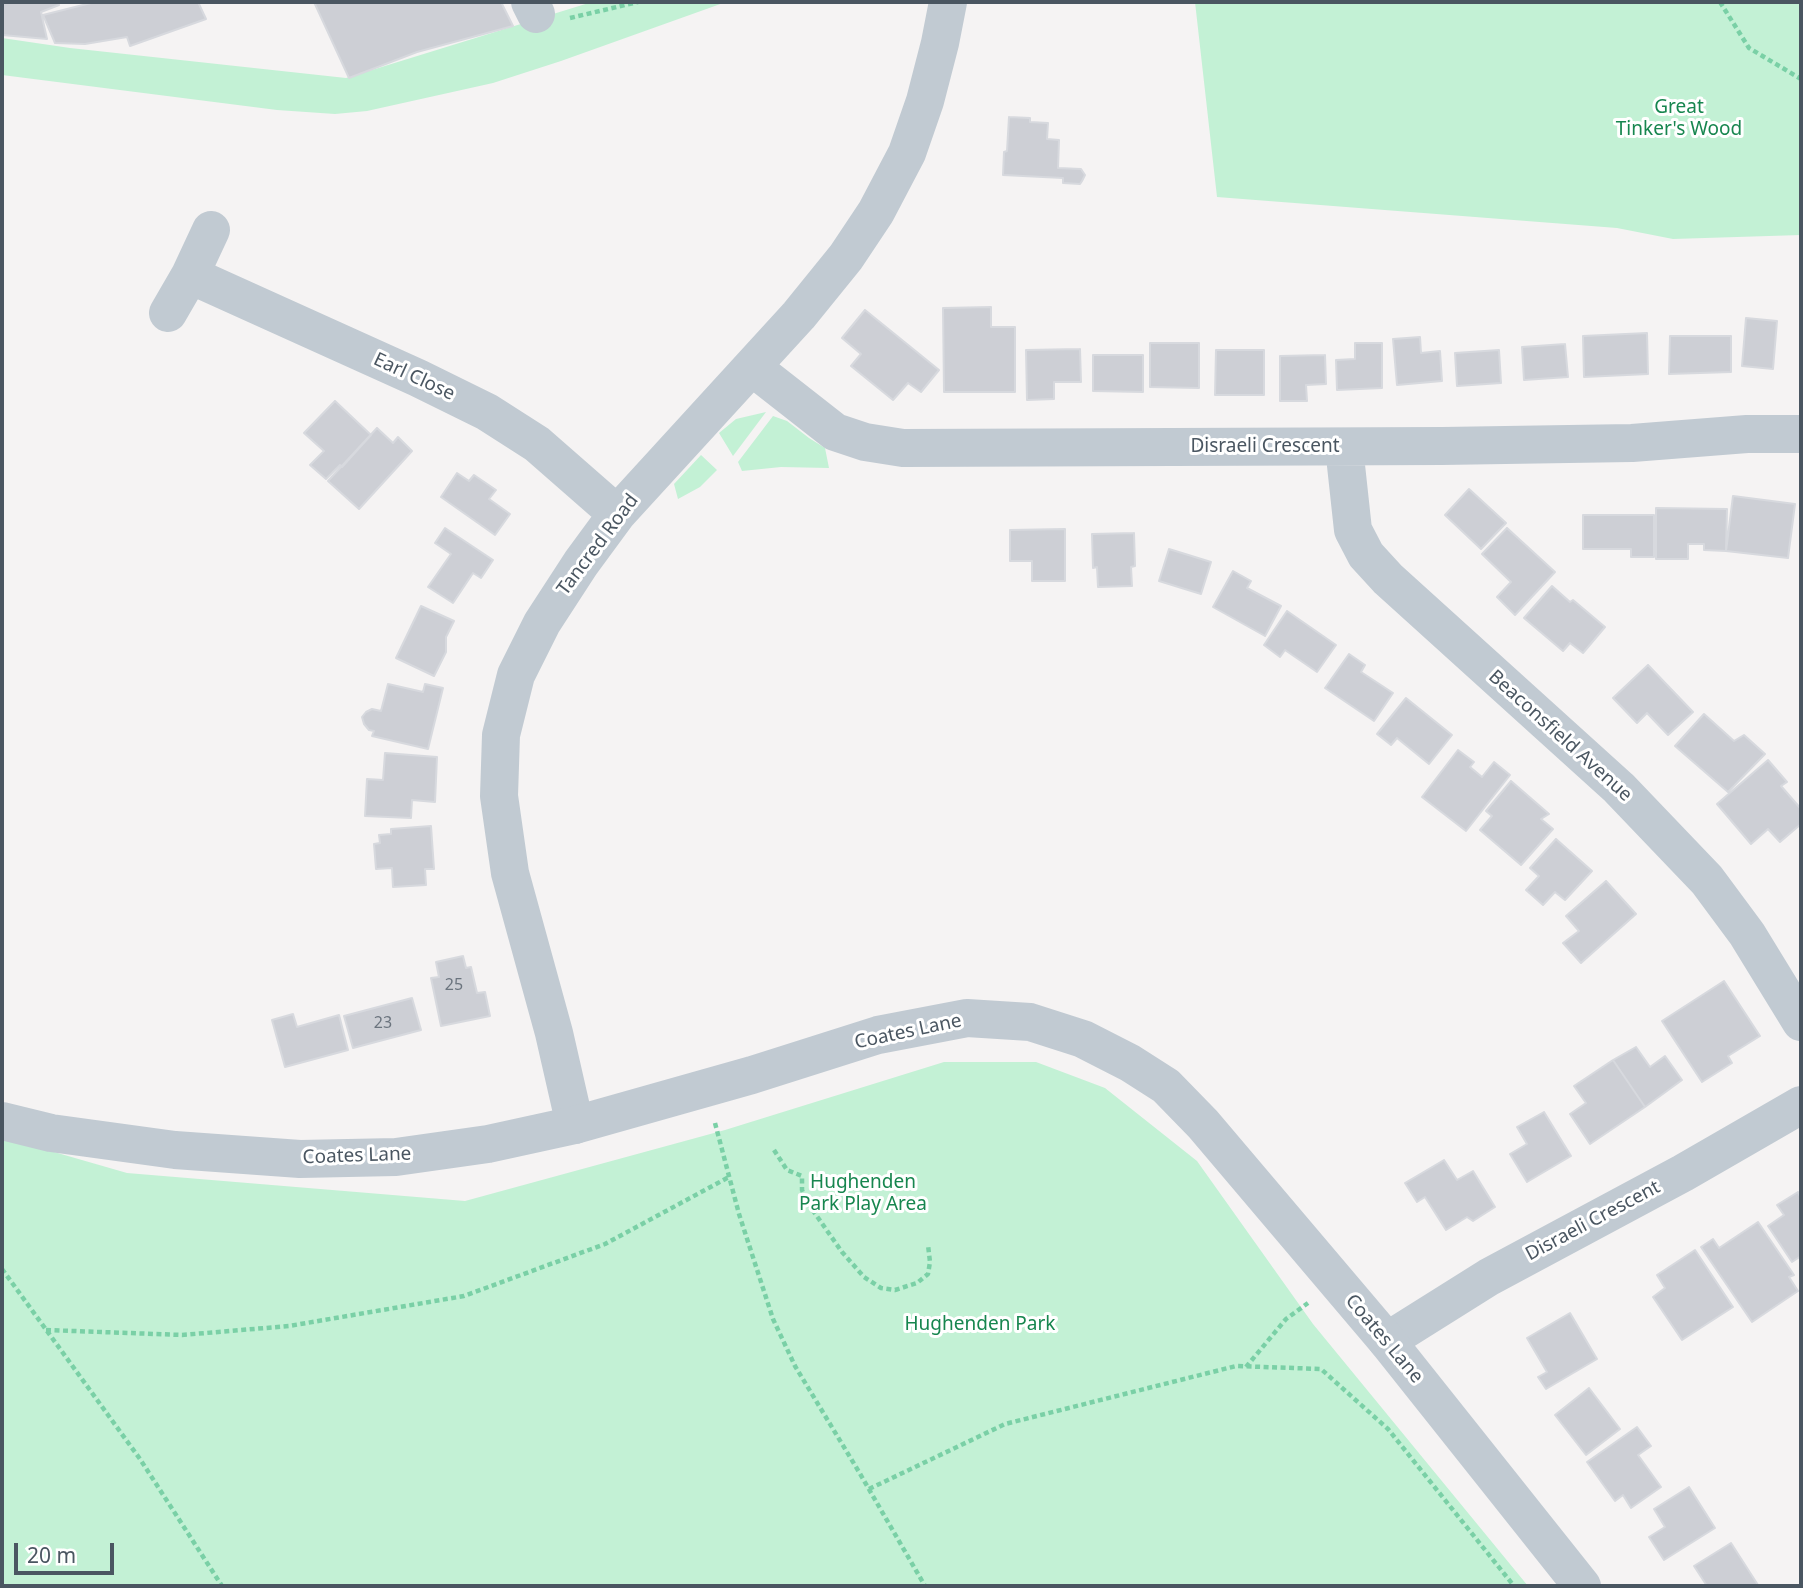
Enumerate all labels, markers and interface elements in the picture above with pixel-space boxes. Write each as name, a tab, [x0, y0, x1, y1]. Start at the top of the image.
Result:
park label: Great Tinker's Wood	[1616, 97, 1742, 141]
street label: Earl Close	[370, 348, 458, 406]
street label: Disraeli Crescent	[1190, 436, 1340, 458]
street label: Tancred Road	[552, 490, 644, 600]
street label: Beaconsfield Avenue	[1483, 665, 1637, 807]
house number: 25	[445, 975, 463, 995]
street label: Coates Lane	[852, 1010, 964, 1054]
house number: 23	[374, 1013, 392, 1033]
street label: Coates Lane	[302, 1143, 412, 1169]
park label: Hughenden Park Play Area	[799, 1172, 927, 1216]
street label: Disraeli Crescent	[1522, 1176, 1664, 1266]
street label: Coates Lane	[1340, 1290, 1428, 1388]
park label: Hughenden Park	[905, 1314, 1055, 1336]
scale bar	[18, 1528, 117, 1572]
text: 20 m	[27, 1541, 76, 1569]

